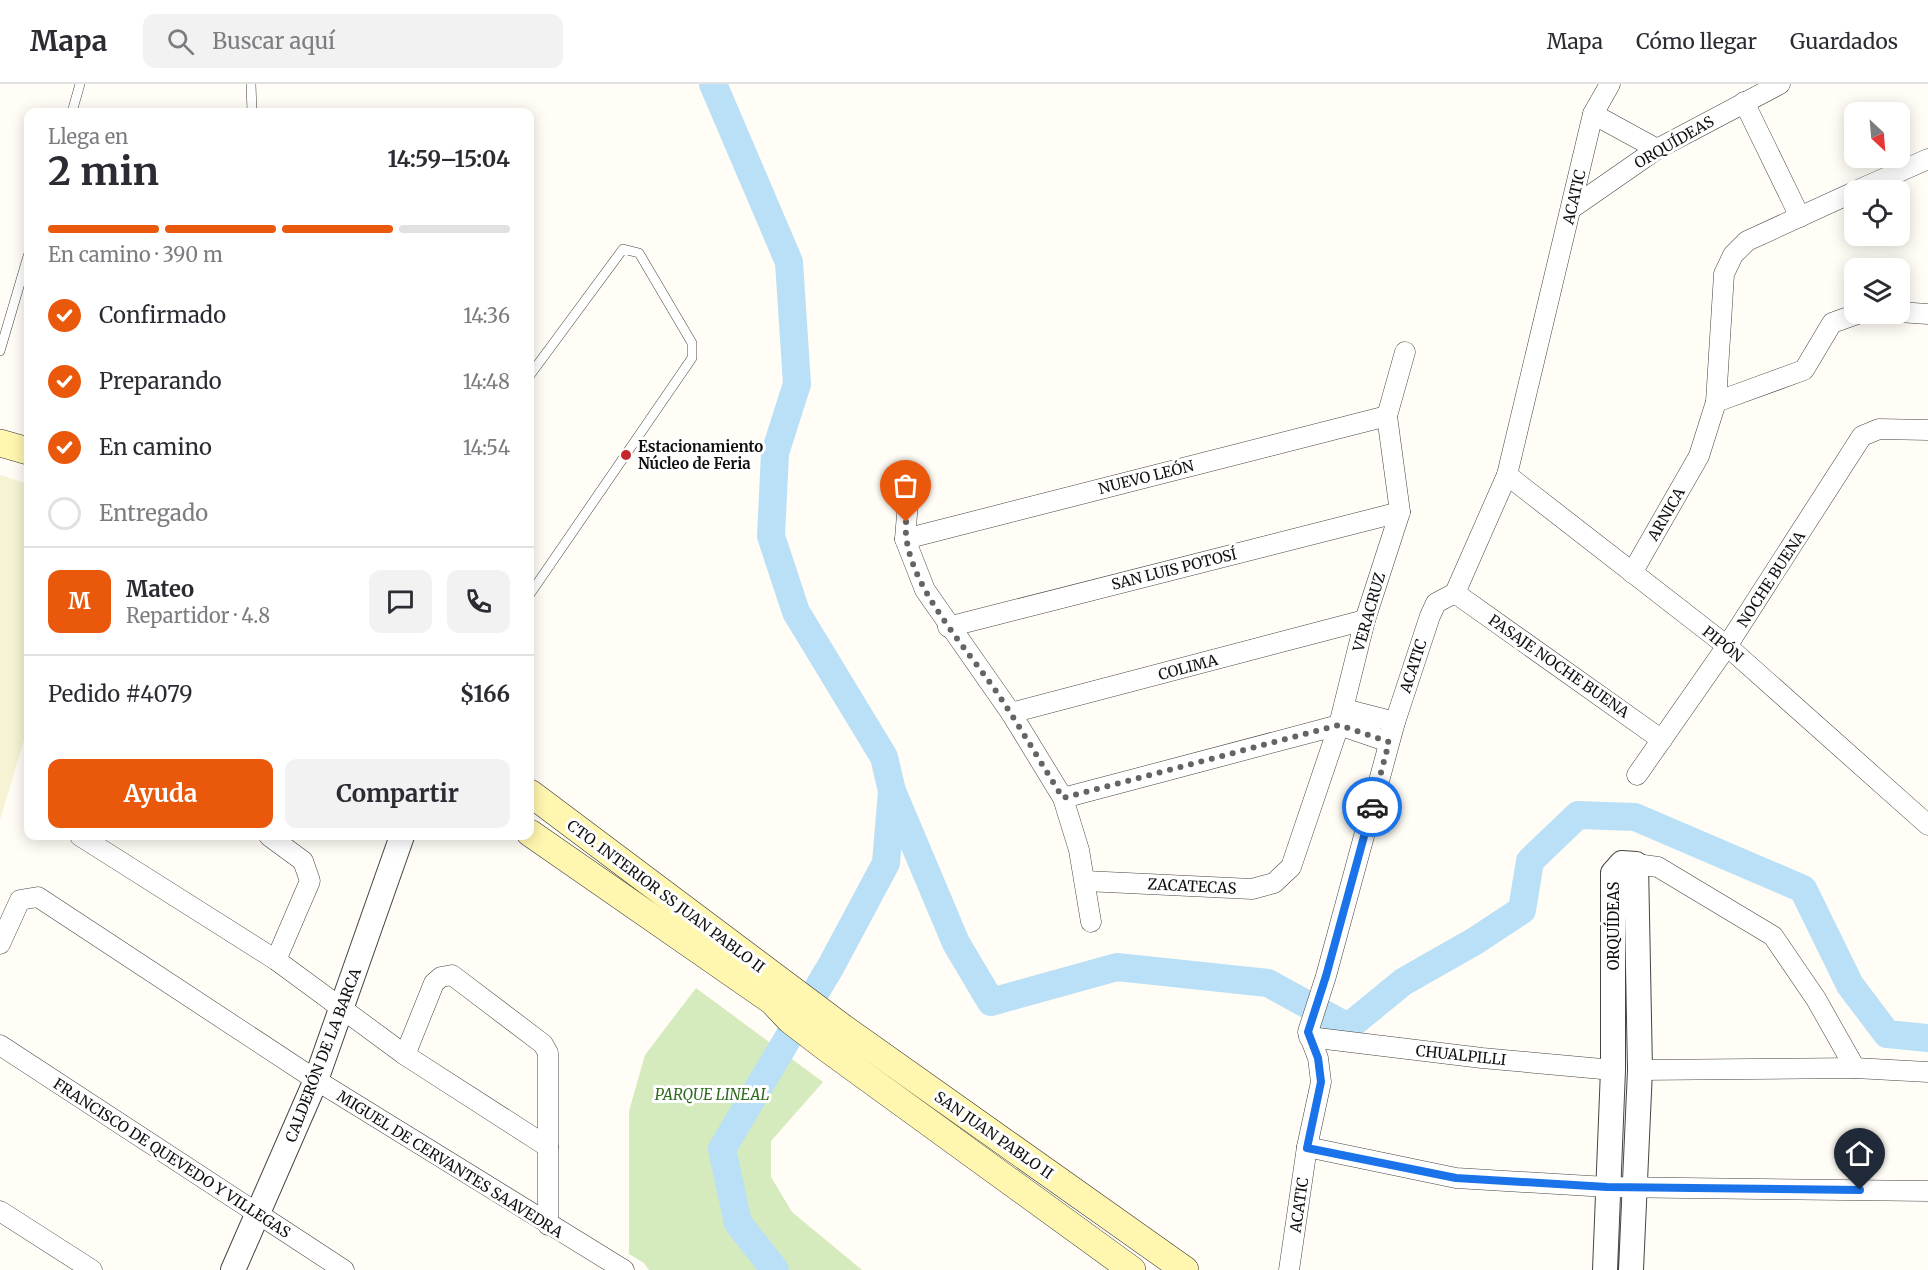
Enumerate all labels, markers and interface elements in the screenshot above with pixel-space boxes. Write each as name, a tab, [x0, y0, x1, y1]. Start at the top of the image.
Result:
search box	[143, 14, 563, 68]
text: Mapa	[30, 23, 107, 59]
icon: search	[164, 25, 197, 58]
text: Buscar aquí	[212, 27, 335, 55]
text: Mapa	[1547, 28, 1603, 55]
text: Cómo llegar	[1636, 28, 1757, 55]
text: Guardados	[1790, 28, 1898, 55]
north arrow	[1844, 102, 1910, 168]
map controls	[1844, 102, 1910, 324]
street label: ORQUÍDEAS	[1630, 111, 1717, 172]
text: Llega en	[48, 124, 128, 149]
text: 14:59–15:04	[388, 145, 510, 173]
text: 2 min	[48, 147, 159, 196]
street label: ACATIC	[1558, 168, 1590, 227]
button: locate	[1844, 180, 1910, 246]
text: En camino · 390 m	[48, 242, 223, 267]
button: layers	[1844, 258, 1910, 324]
icon: check	[48, 299, 81, 332]
text: Confirmado	[99, 301, 226, 329]
text: 14:36	[463, 303, 510, 328]
icon: check	[48, 365, 81, 398]
text: Preparando	[99, 367, 222, 395]
text: 14:48	[463, 369, 510, 394]
icon: check	[48, 431, 81, 464]
text: En camino	[99, 433, 212, 461]
text: 14:54	[463, 435, 510, 460]
place label: Estacionamiento Núcleo de Feria	[638, 437, 763, 473]
marker: Estacionamiento Núcleo de Feria	[619, 448, 633, 462]
street label: NUEVO LEÓN	[1096, 455, 1196, 498]
pin	[880, 460, 931, 522]
icon: bag	[889, 469, 922, 502]
street label: ARNICA	[1643, 484, 1689, 545]
text: Entregado	[99, 499, 208, 527]
street label: NOCHE BUENA	[1733, 527, 1809, 631]
street label: SAN LUIS POTOSÍ	[1109, 543, 1239, 594]
button: chat	[369, 570, 432, 633]
button: phone	[447, 570, 510, 633]
street label: VERACRUZ	[1348, 570, 1389, 655]
text: Mateo	[126, 575, 194, 603]
text: M	[68, 587, 91, 615]
text: Repartidor · 4.8	[126, 603, 270, 628]
street label: PASAJE NOCHE BUENA	[1485, 610, 1633, 722]
street label: PIPÓN	[1699, 621, 1748, 666]
street label: ACATIC	[1395, 637, 1431, 696]
street label: COLIMA	[1156, 650, 1220, 684]
text: Pedido #4079	[48, 680, 193, 708]
text: $166	[460, 680, 510, 708]
button: Ayuda	[48, 759, 273, 828]
button: Compartir	[285, 759, 510, 828]
courier	[1342, 777, 1402, 837]
icon: car	[1356, 791, 1389, 824]
street label: CTO. INTERIOR SS JUAN PABLO II	[563, 815, 769, 977]
street label: ZACATECAS	[1147, 874, 1237, 898]
street label: ORQUÍDEAS	[1603, 882, 1623, 970]
street label: CALDERÓN DE LA BARCA	[280, 964, 365, 1145]
street label: CHUALPILLI	[1415, 1041, 1507, 1069]
street label: FRANCISCO DE QUEVEDO Y VILLEGAS	[50, 1074, 294, 1242]
park label: PARQUE LINEAL	[655, 1085, 770, 1104]
street label: MIGUEL DE CERVANTES SAAVEDRA	[333, 1086, 567, 1242]
street label: SAN JUAN PABLO II	[931, 1087, 1057, 1183]
pin	[1834, 1128, 1885, 1190]
icon: home	[1843, 1137, 1876, 1170]
street label: ACATIC	[1286, 1176, 1312, 1235]

